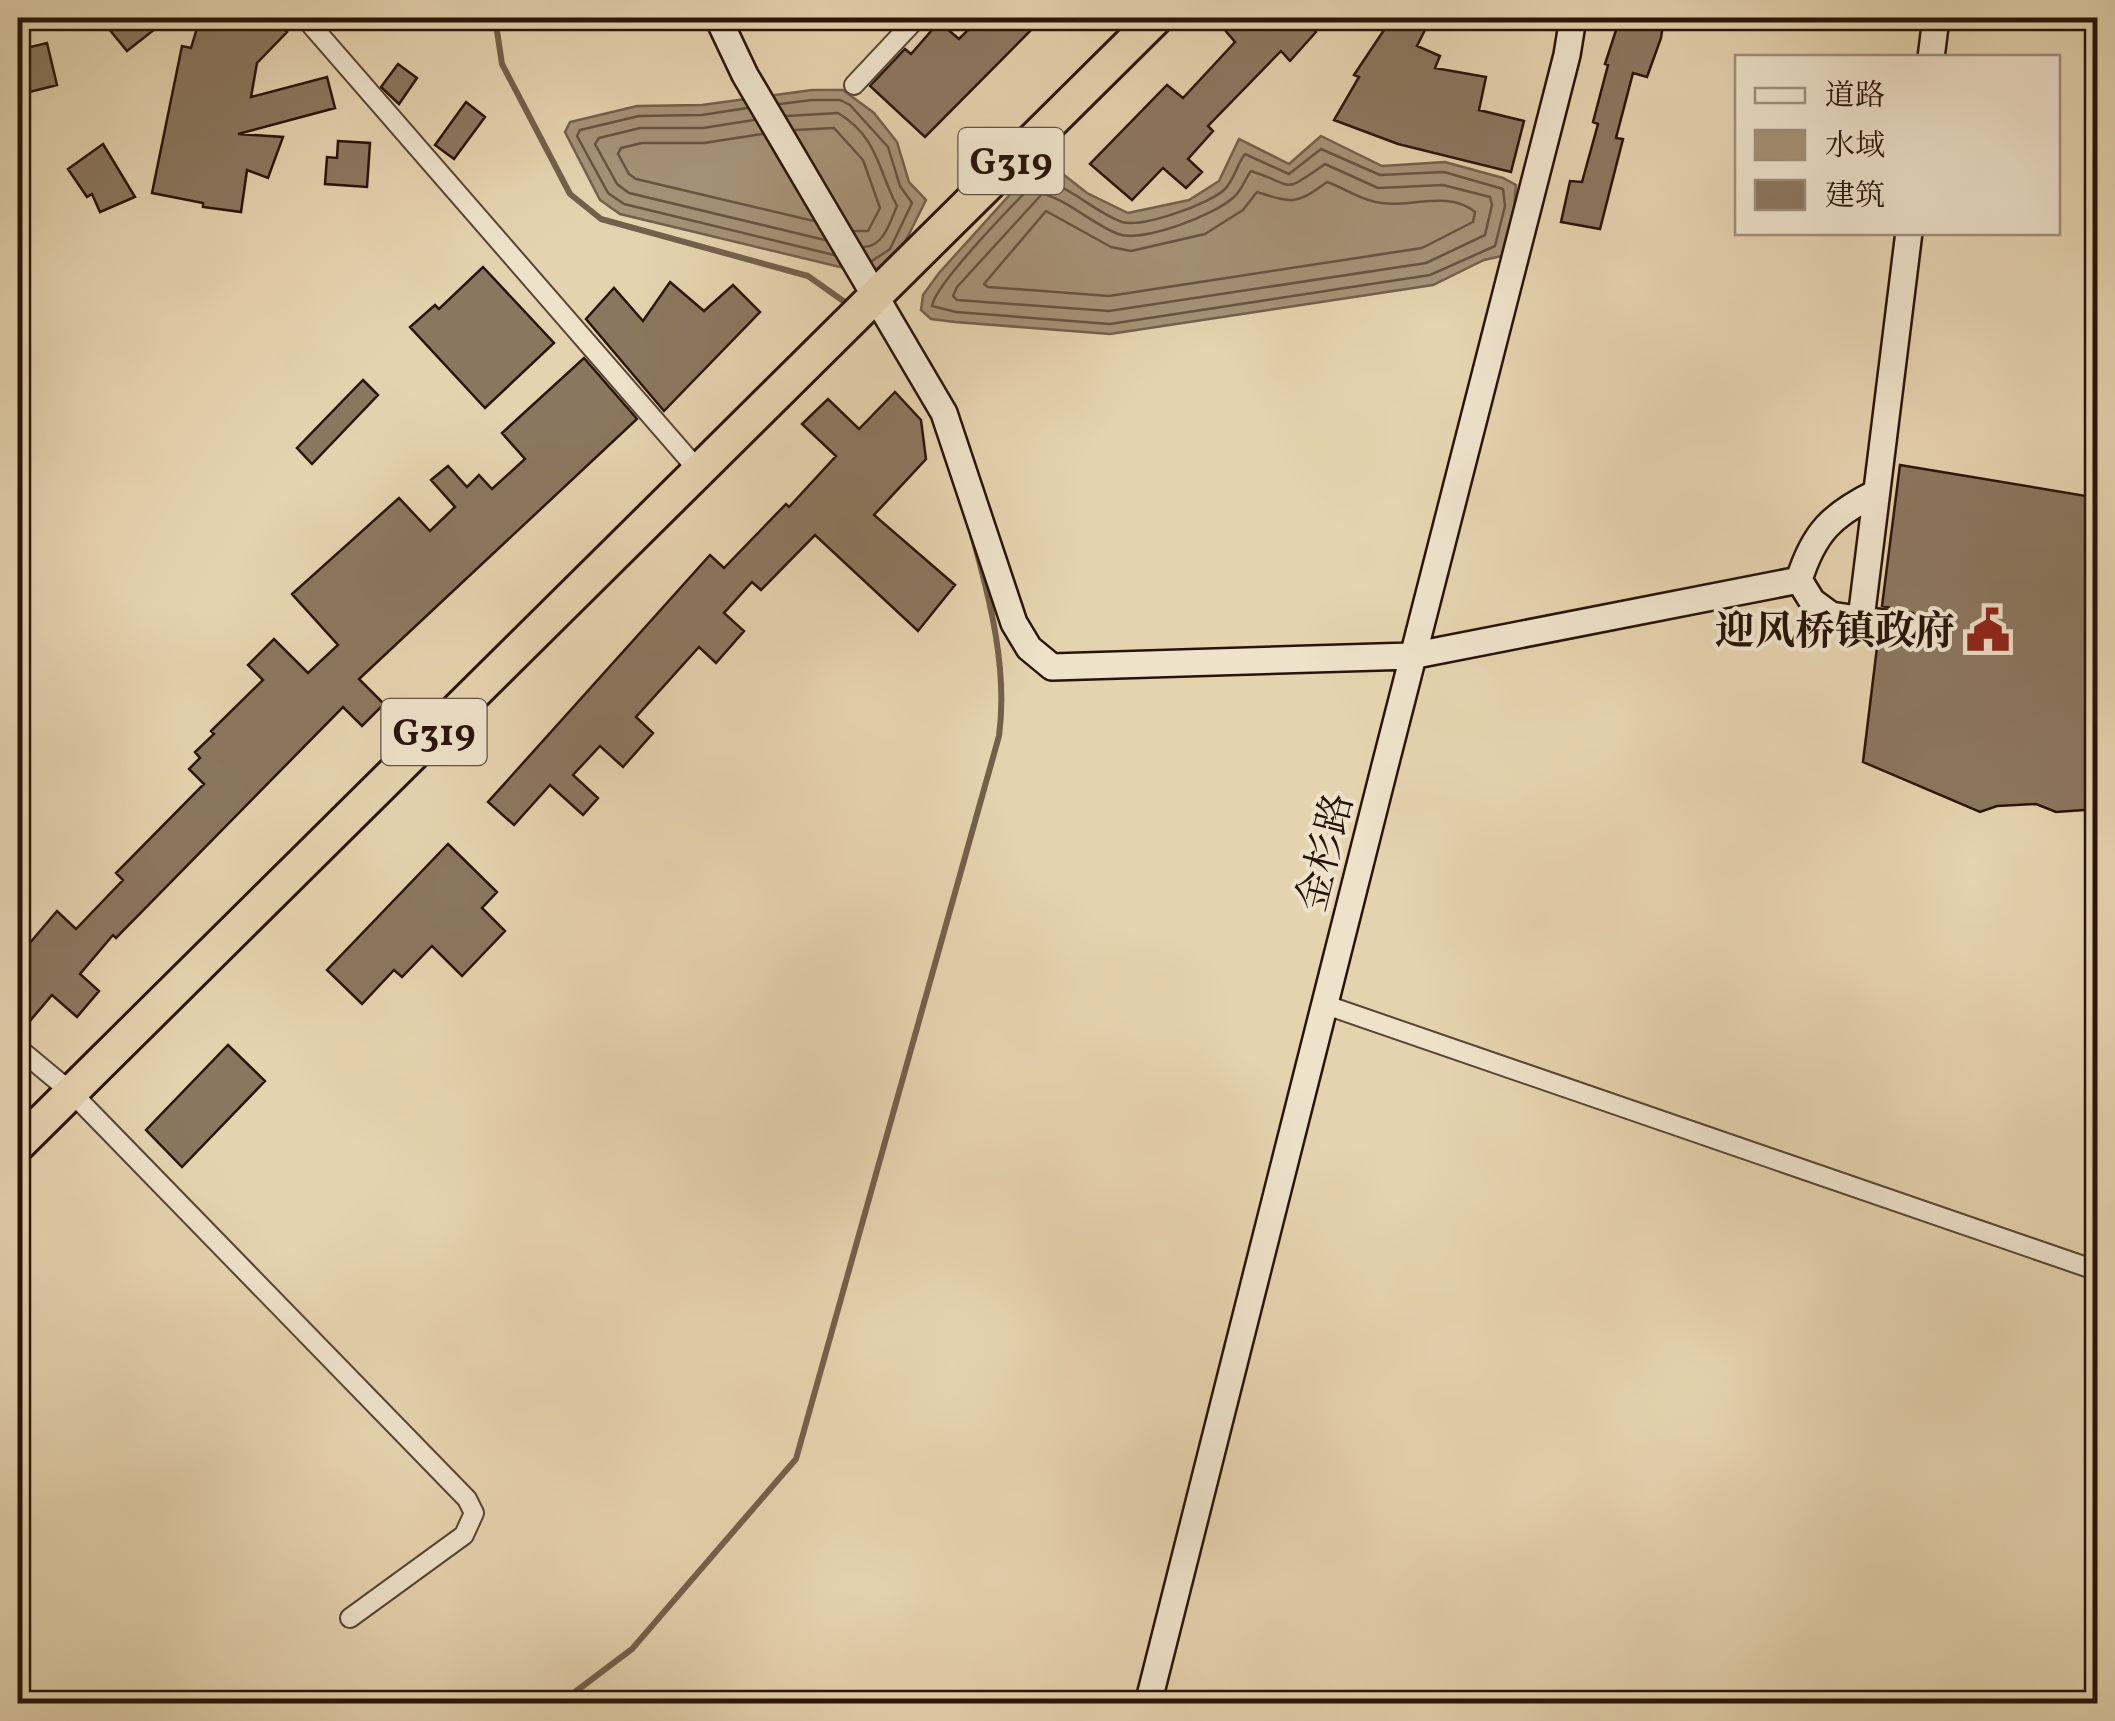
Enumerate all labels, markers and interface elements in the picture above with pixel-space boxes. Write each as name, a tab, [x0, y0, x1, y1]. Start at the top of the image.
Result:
legend	[1735, 55, 2060, 235]
text: 道路	[1825, 76, 1885, 118]
text: 水域	[1825, 126, 1885, 168]
road number: G319	[958, 128, 1064, 194]
text: 建筑	[1825, 176, 1885, 218]
place label: 迎风桥镇政府	[1715, 606, 1955, 662]
public building icon: 迎风桥镇政府	[1964, 606, 2012, 654]
road number: G319	[382, 699, 486, 765]
street label: 金杉路	[1286, 788, 1370, 918]

